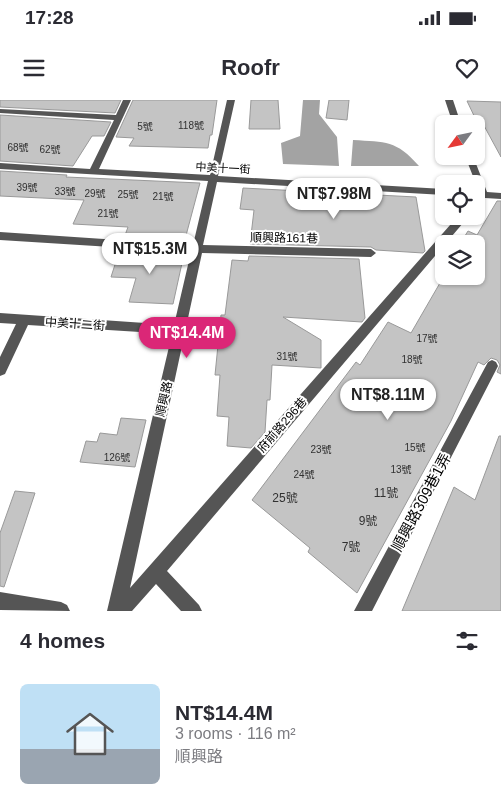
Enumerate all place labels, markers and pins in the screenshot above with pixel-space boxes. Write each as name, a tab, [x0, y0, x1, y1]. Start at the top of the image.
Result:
pin: NT$7.98M	[282, 178, 386, 220]
pin: NT$15.3M	[98, 232, 202, 275]
pin: NT$14.4M	[135, 316, 239, 359]
pin: NT$8.11M	[336, 378, 440, 421]

